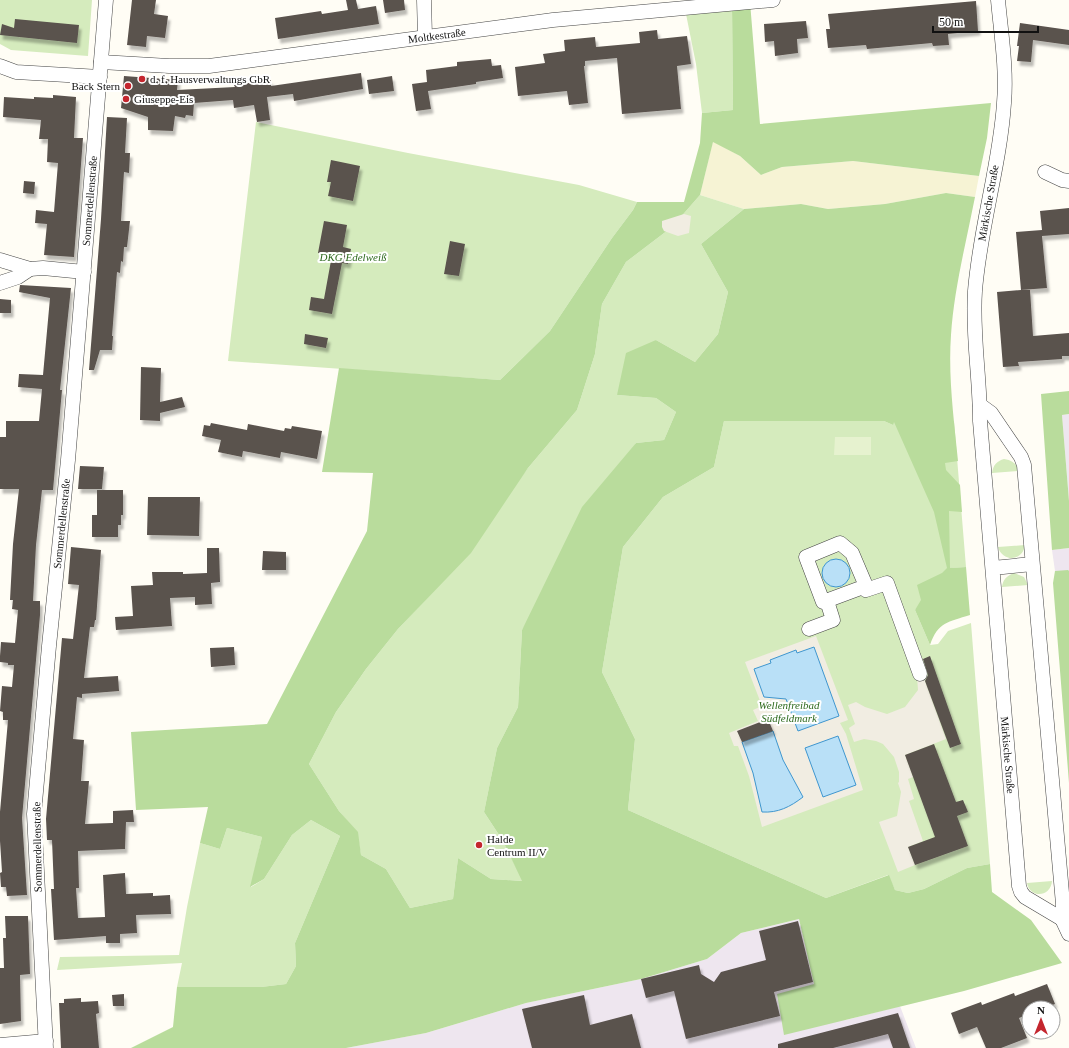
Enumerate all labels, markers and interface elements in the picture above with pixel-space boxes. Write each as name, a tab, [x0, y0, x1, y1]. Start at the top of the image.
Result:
scale bar	[933, 8, 1038, 34]
text: 50 m	[939, 15, 964, 29]
street label: Moltkestraße	[407, 26, 467, 45]
place label: d. f. Hausverwaltungs GbR	[150, 73, 271, 85]
marker: d. f. Hausverwaltungs GbR	[137, 74, 147, 84]
place label: Back Stern	[71, 80, 120, 92]
marker: Back Stern	[123, 81, 133, 91]
place label: Giuseppe-Eis	[134, 93, 193, 105]
marker: Giuseppe-Eis	[121, 94, 131, 104]
street label: Sommerdellenstraße	[80, 155, 99, 246]
street label: Märkische Straße	[975, 164, 1001, 242]
park label: DKG Edelweiß	[319, 251, 387, 263]
street label: Sommerdellenstraße	[51, 478, 72, 569]
park label: Wellenfreibad Südfeldmark	[759, 699, 820, 724]
street label: Märkische Straße	[999, 716, 1017, 794]
street label: Sommerdellenstraße	[30, 802, 44, 892]
place label: Halde Centrum II/V	[487, 833, 547, 858]
marker: Halde Centrum II/V	[474, 840, 484, 850]
north arrow	[1021, 1000, 1061, 1040]
text: N	[1037, 1004, 1045, 1016]

